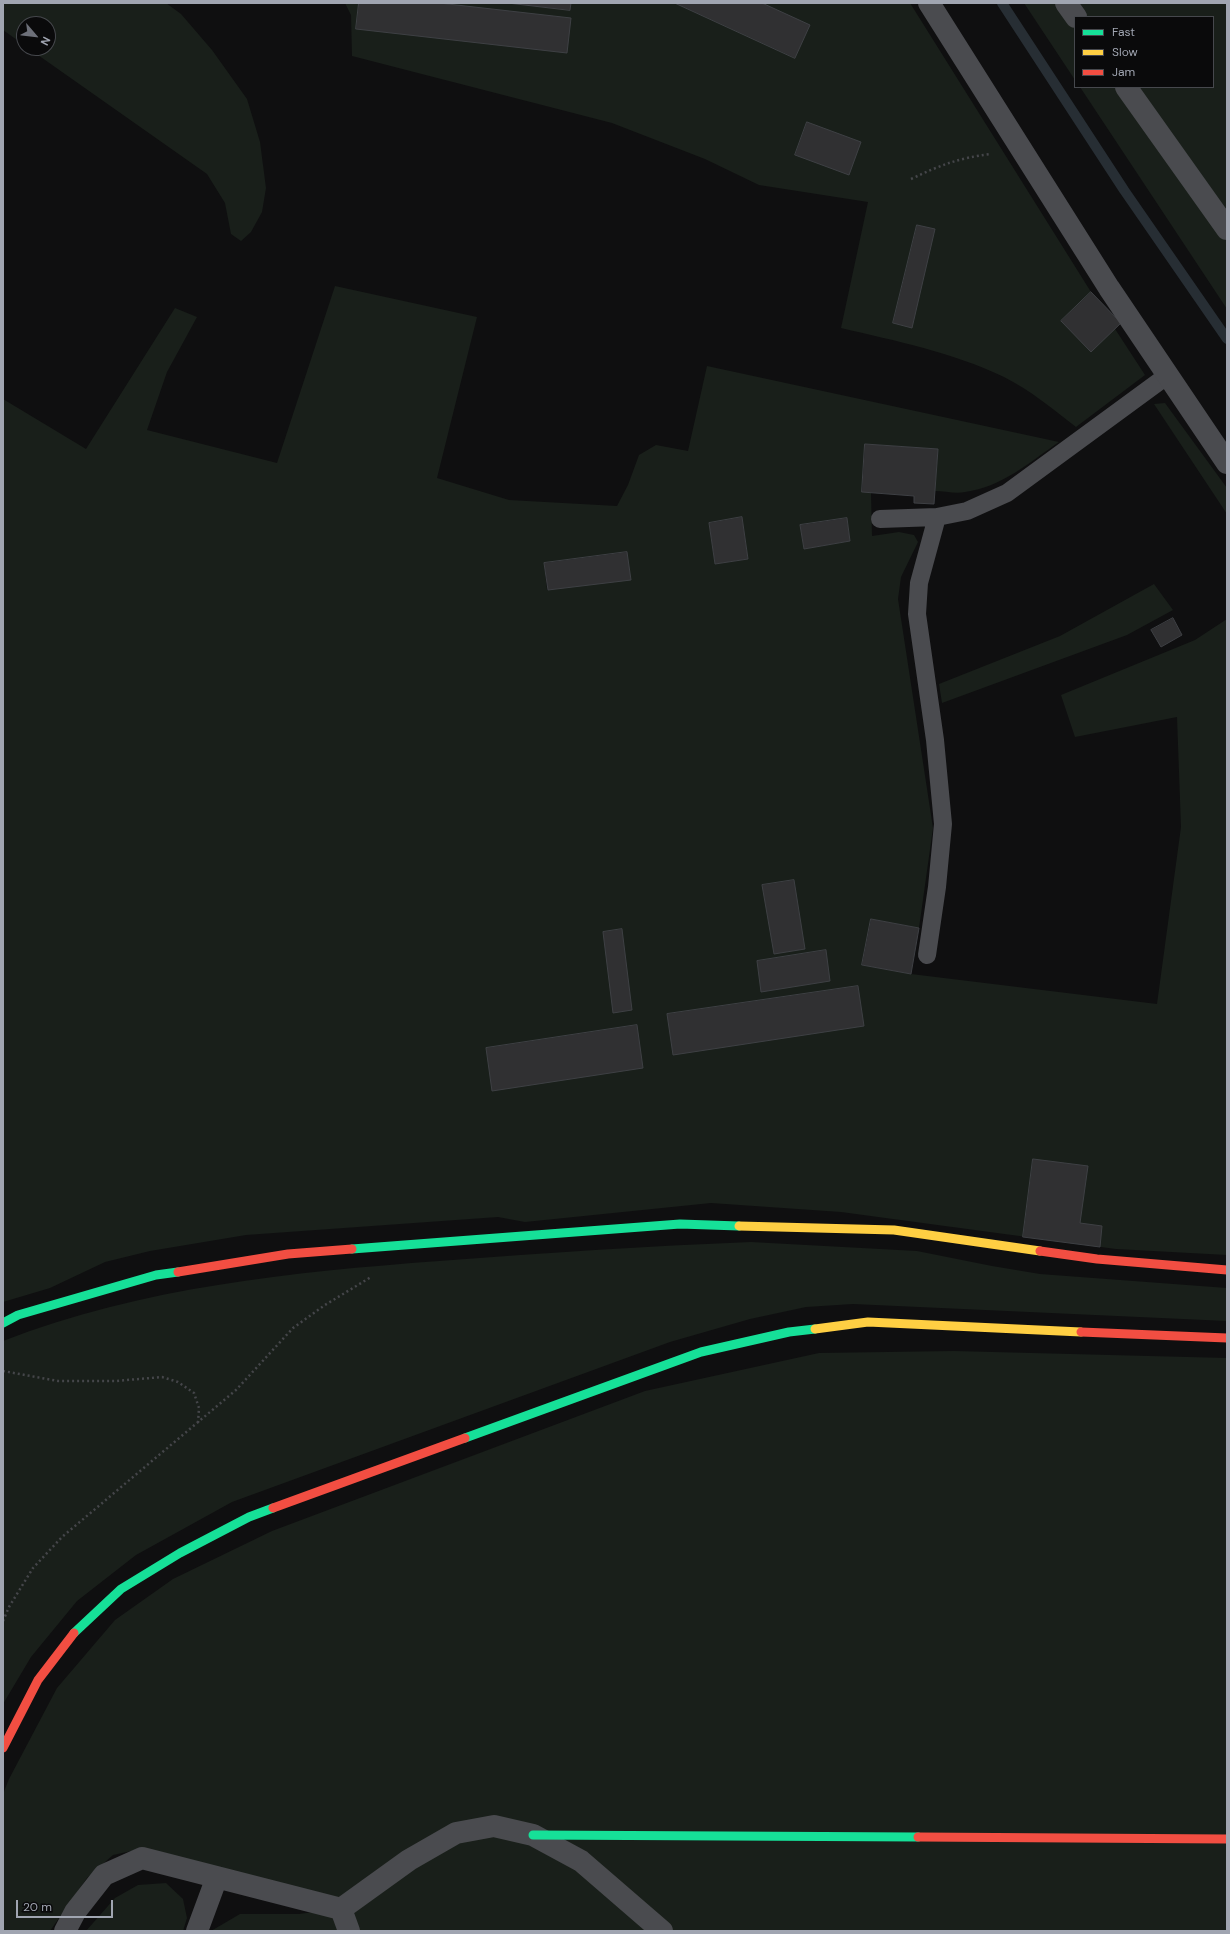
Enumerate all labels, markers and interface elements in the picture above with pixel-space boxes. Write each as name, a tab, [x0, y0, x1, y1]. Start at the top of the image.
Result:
north arrow	[16, 16, 56, 56]
legend	[1074, 16, 1214, 88]
text: Fast	[1112, 24, 1135, 40]
text: N	[38, 34, 54, 48]
text: Slow	[1112, 44, 1138, 60]
text: Jam	[1112, 64, 1135, 80]
scale bar	[18, 1892, 115, 1918]
text: 20 m	[23, 1899, 52, 1915]

